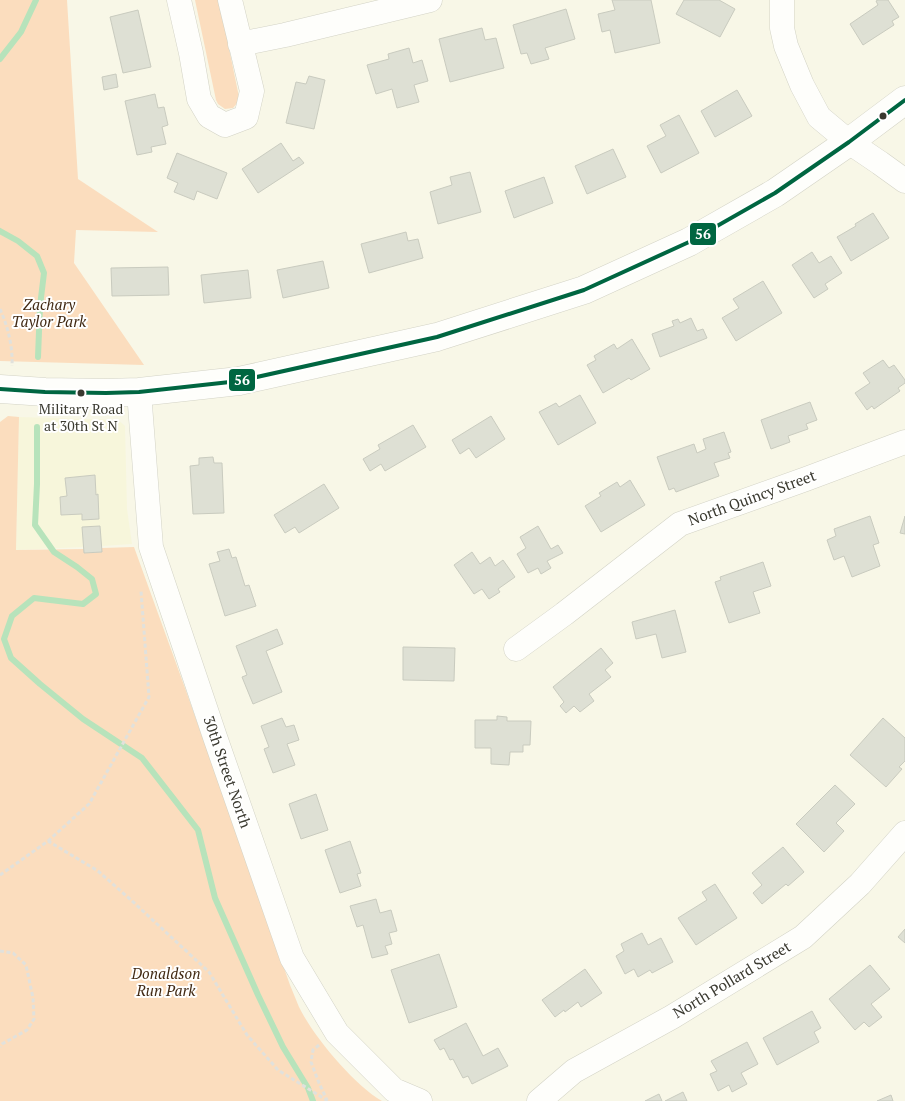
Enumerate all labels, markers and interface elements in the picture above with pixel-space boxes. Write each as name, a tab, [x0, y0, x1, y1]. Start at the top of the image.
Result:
unlabelled marker	[878, 111, 888, 121]
line badge: 56	[689, 222, 717, 246]
text: 56	[695, 224, 711, 243]
park label: Zachary Taylor Park	[12, 294, 87, 331]
line badge: 56	[228, 368, 256, 392]
text: 56	[234, 370, 250, 389]
marker: Military Road at 30th St N	[76, 388, 86, 398]
place label: Military Road at 30th St N	[39, 399, 123, 435]
street label: North Quincy Street	[685, 465, 819, 529]
street label: 30th Street North	[199, 713, 257, 830]
street label: North Pollard Street	[669, 936, 795, 1022]
park label: Donaldson Run Park	[131, 963, 200, 1000]

